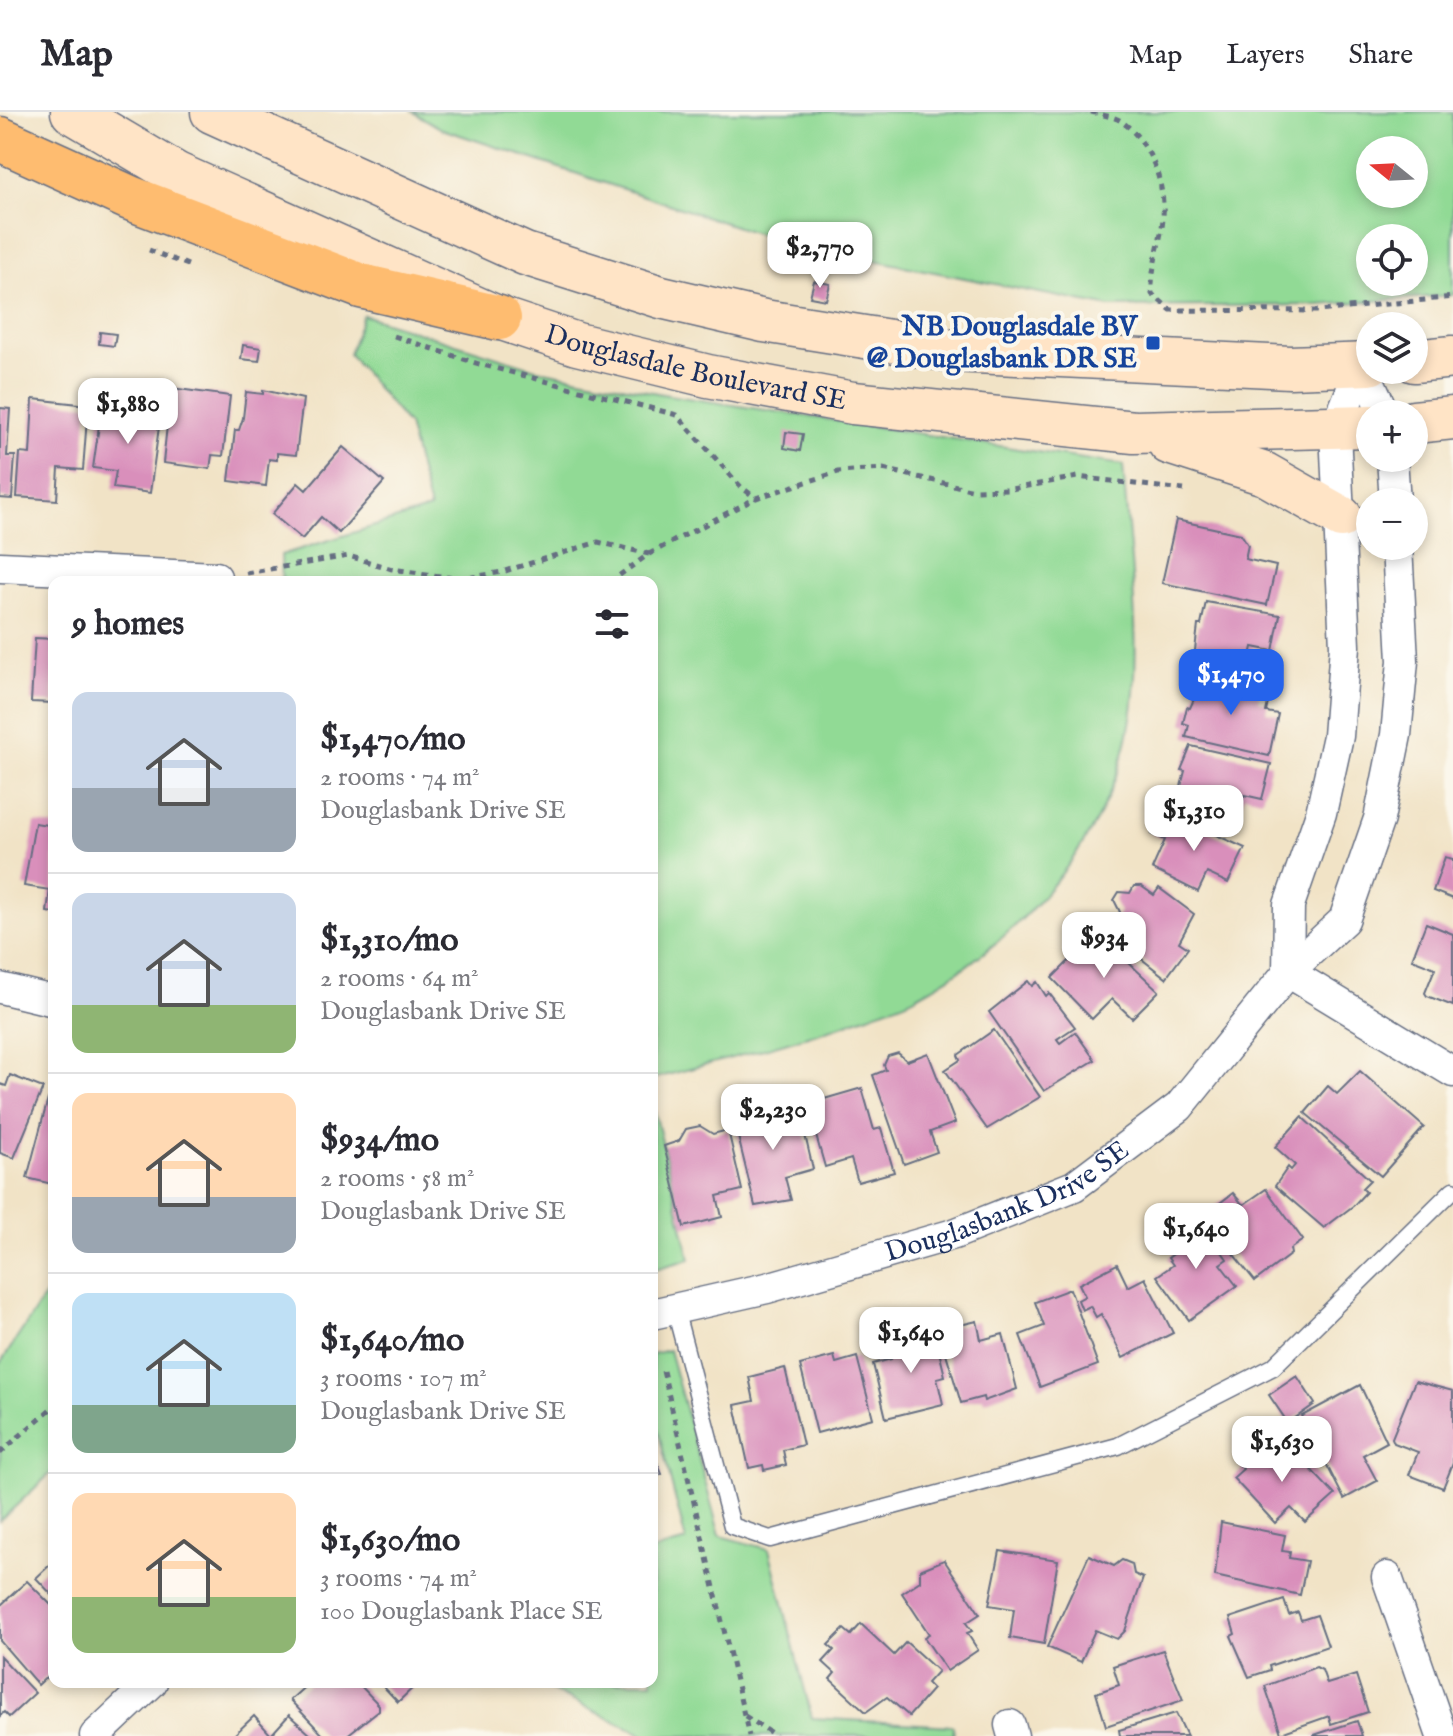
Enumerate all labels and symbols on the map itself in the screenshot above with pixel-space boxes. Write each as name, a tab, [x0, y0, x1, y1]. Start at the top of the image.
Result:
north arrow	[1356, 136, 1428, 208]
pin: $2,770	[755, 222, 885, 290]
place label: NB Douglasdale BV @ Douglasbank DR SE	[867, 310, 1139, 377]
street label: Douglasdale Boulevard SE	[540, 317, 849, 419]
marker: NB Douglasdale BV @ Douglasbank DR SE	[1144, 334, 1162, 352]
pin: $1,880	[63, 378, 193, 446]
pin: $1,470	[1166, 649, 1296, 717]
pin: $1,310	[1129, 785, 1259, 853]
pin: $934	[1057, 912, 1151, 980]
pin: $2,230	[708, 1084, 838, 1152]
street label: Douglasbank Drive SE	[881, 1133, 1136, 1271]
pin: $1,640	[1131, 1203, 1261, 1271]
pin: $1,640	[846, 1307, 976, 1375]
pin: $1,630	[1217, 1416, 1347, 1484]

